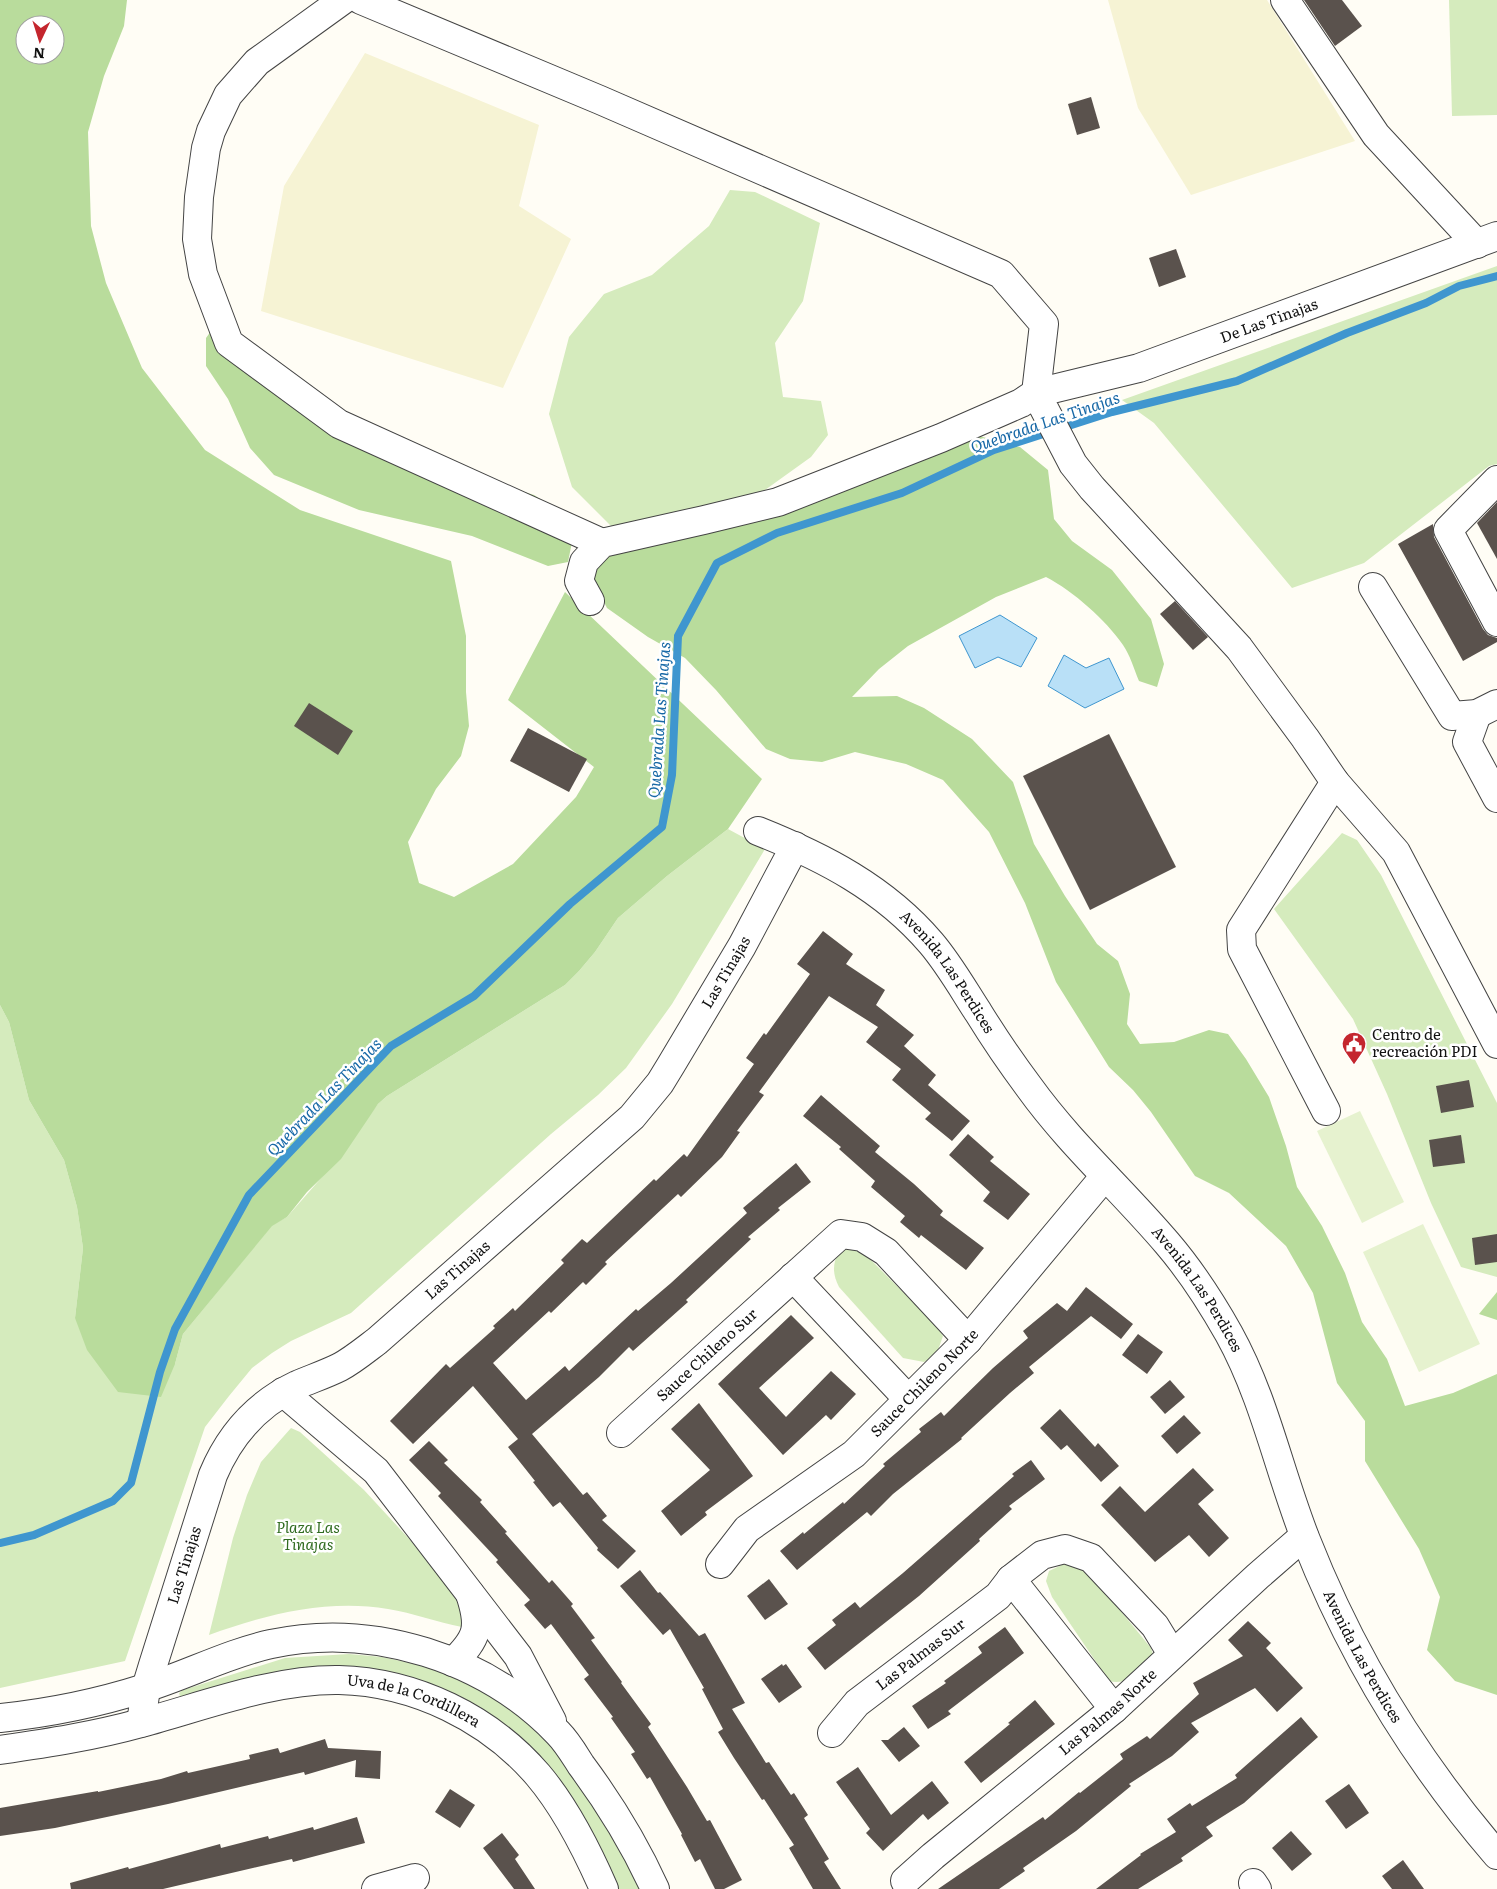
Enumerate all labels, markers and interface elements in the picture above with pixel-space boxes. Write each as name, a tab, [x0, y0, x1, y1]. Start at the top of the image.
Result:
north arrow	[15, 15, 65, 65]
text: N	[32, 44, 46, 64]
street label: De Las Tinajas	[1216, 291, 1321, 348]
water label: Quebrada Las Tinajas	[967, 384, 1123, 458]
water label: Quebrada Las Tinajas	[641, 641, 675, 799]
street label: Avenida Las Perdices	[895, 904, 1001, 1037]
street label: Las Tinajas	[695, 931, 755, 1012]
place label: Centro de recreación PDI	[1372, 1022, 1478, 1062]
public building icon: Centro de recreación PDI	[1341, 1031, 1367, 1065]
water label: Quebrada Las Tinajas	[260, 1032, 386, 1161]
street label: Avenida Las Perdices	[1147, 1220, 1249, 1355]
street label: Las Tinajas	[419, 1234, 495, 1304]
street label: Sauce Chileno Sur	[650, 1302, 762, 1406]
street label: Sauce Chileno Norte	[864, 1323, 983, 1442]
park label: Plaza Las Tinajas	[276, 1515, 340, 1555]
street label: Las Tinajas	[160, 1523, 206, 1606]
street label: Avenida Las Perdices	[1319, 1586, 1409, 1727]
street label: Las Palmas Sur	[870, 1612, 969, 1695]
street label: Las Palmas Norte	[1053, 1662, 1161, 1760]
street label: Uva de la Cordillera	[346, 1667, 486, 1733]

